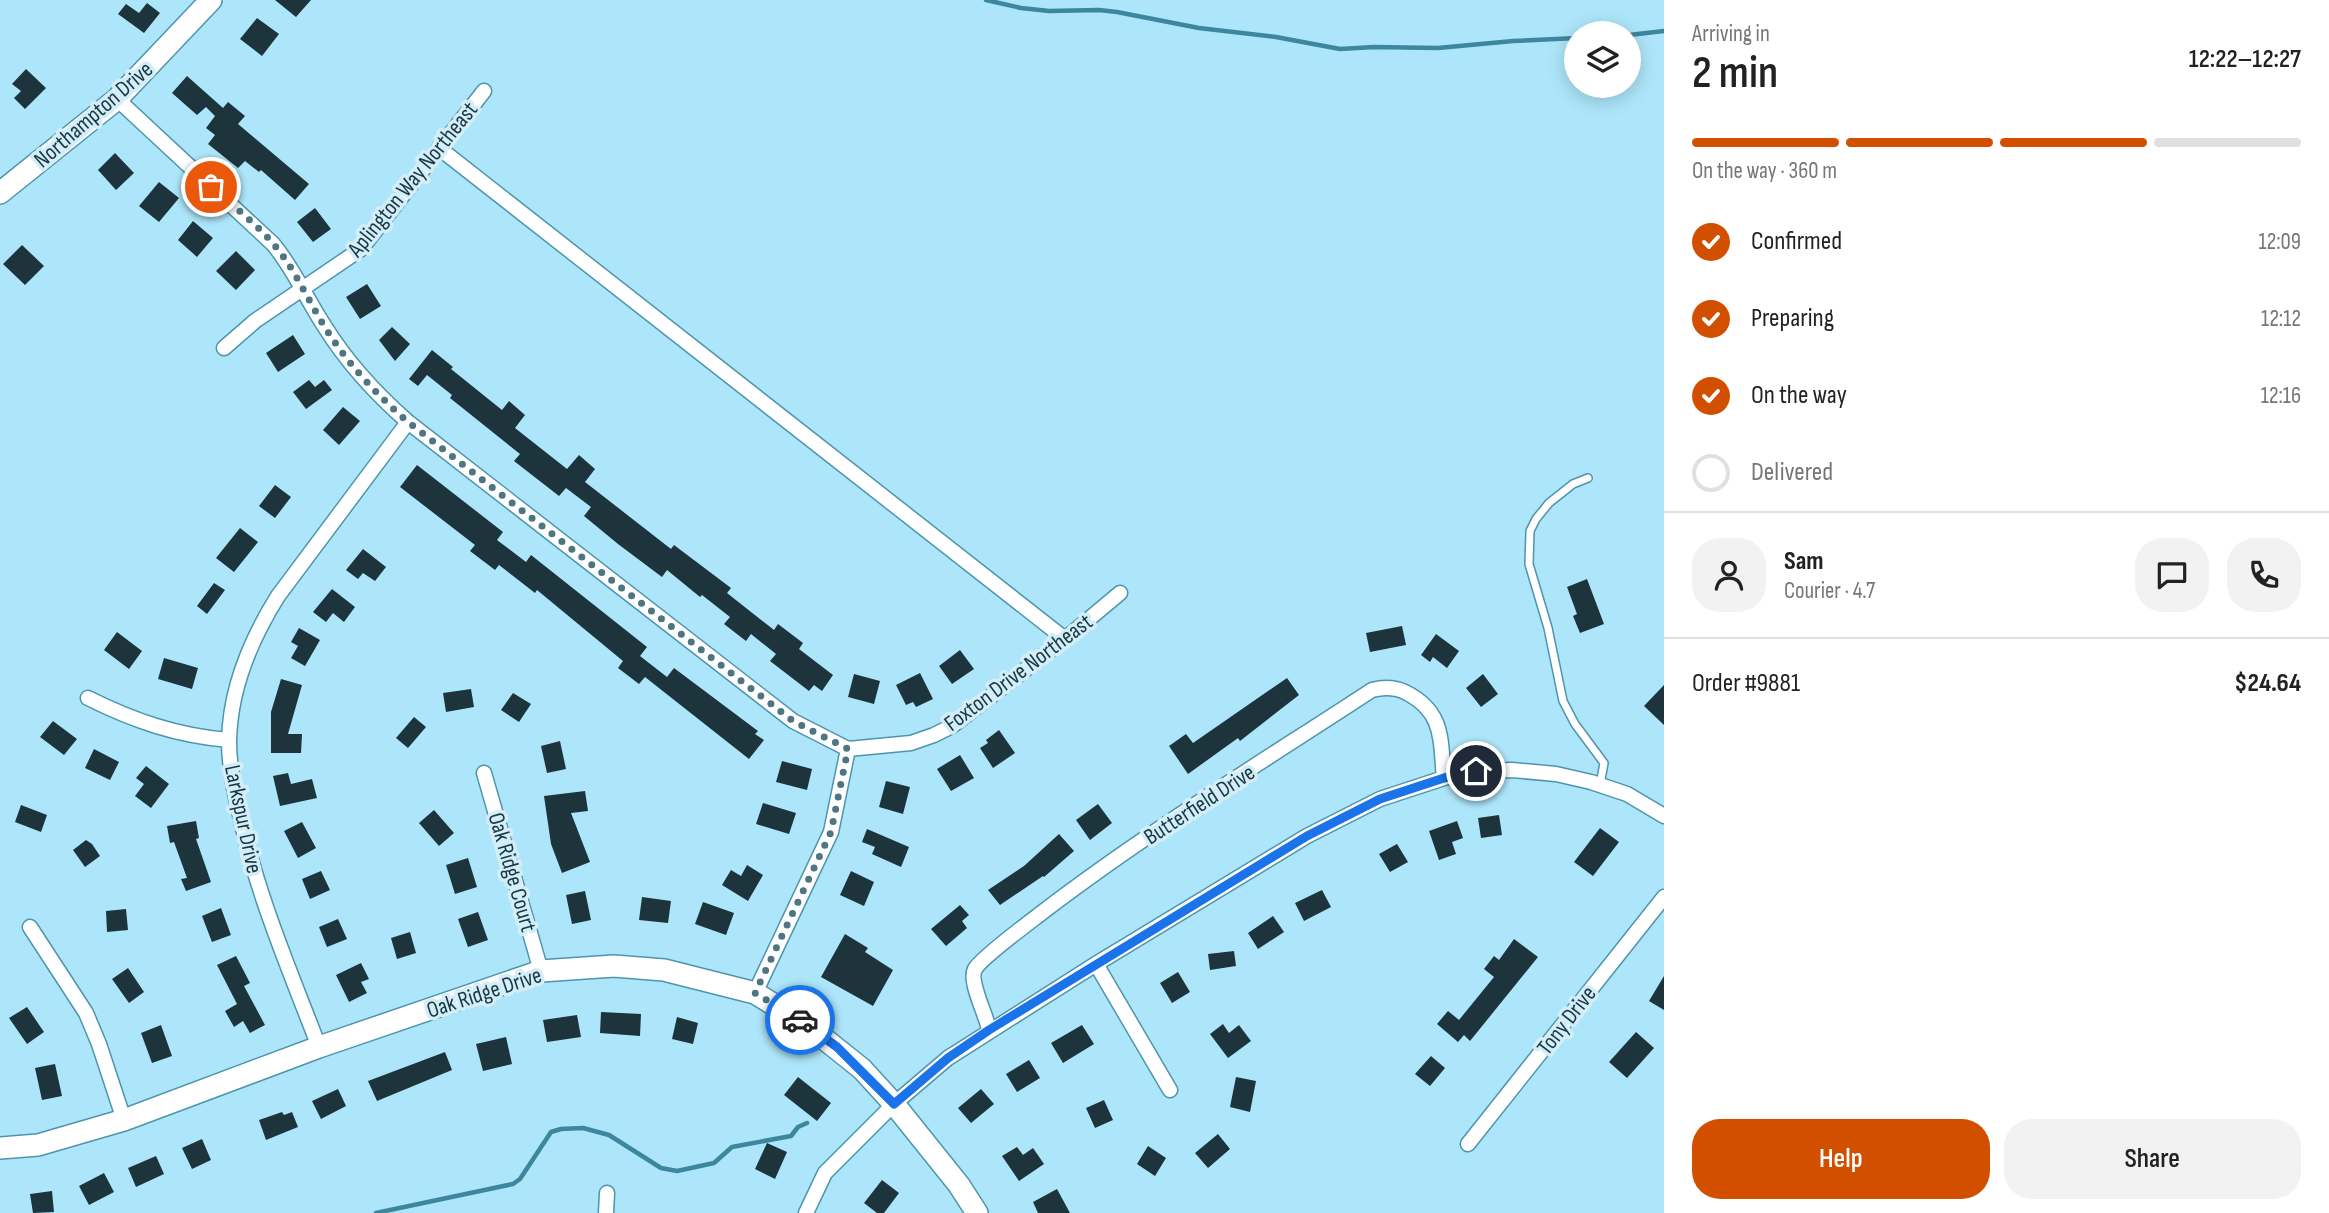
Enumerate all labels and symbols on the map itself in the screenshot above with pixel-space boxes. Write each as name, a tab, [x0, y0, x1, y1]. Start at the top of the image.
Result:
street label: Northampton Drive	[29, 56, 159, 174]
street label: Aplington Way Northeast	[341, 96, 484, 264]
pin	[181, 157, 241, 217]
street label: Foxton Drive Northeast	[939, 608, 1098, 738]
pin	[1446, 741, 1506, 801]
street label: Butterfield Drive	[1139, 759, 1260, 851]
street label: Larkspur Drive	[218, 762, 268, 876]
street label: Oak Ridge Court	[482, 809, 542, 935]
street label: Oak Ridge Drive	[423, 961, 545, 1025]
street label: Tony Drive	[1531, 981, 1602, 1061]
courier	[765, 985, 835, 1055]

